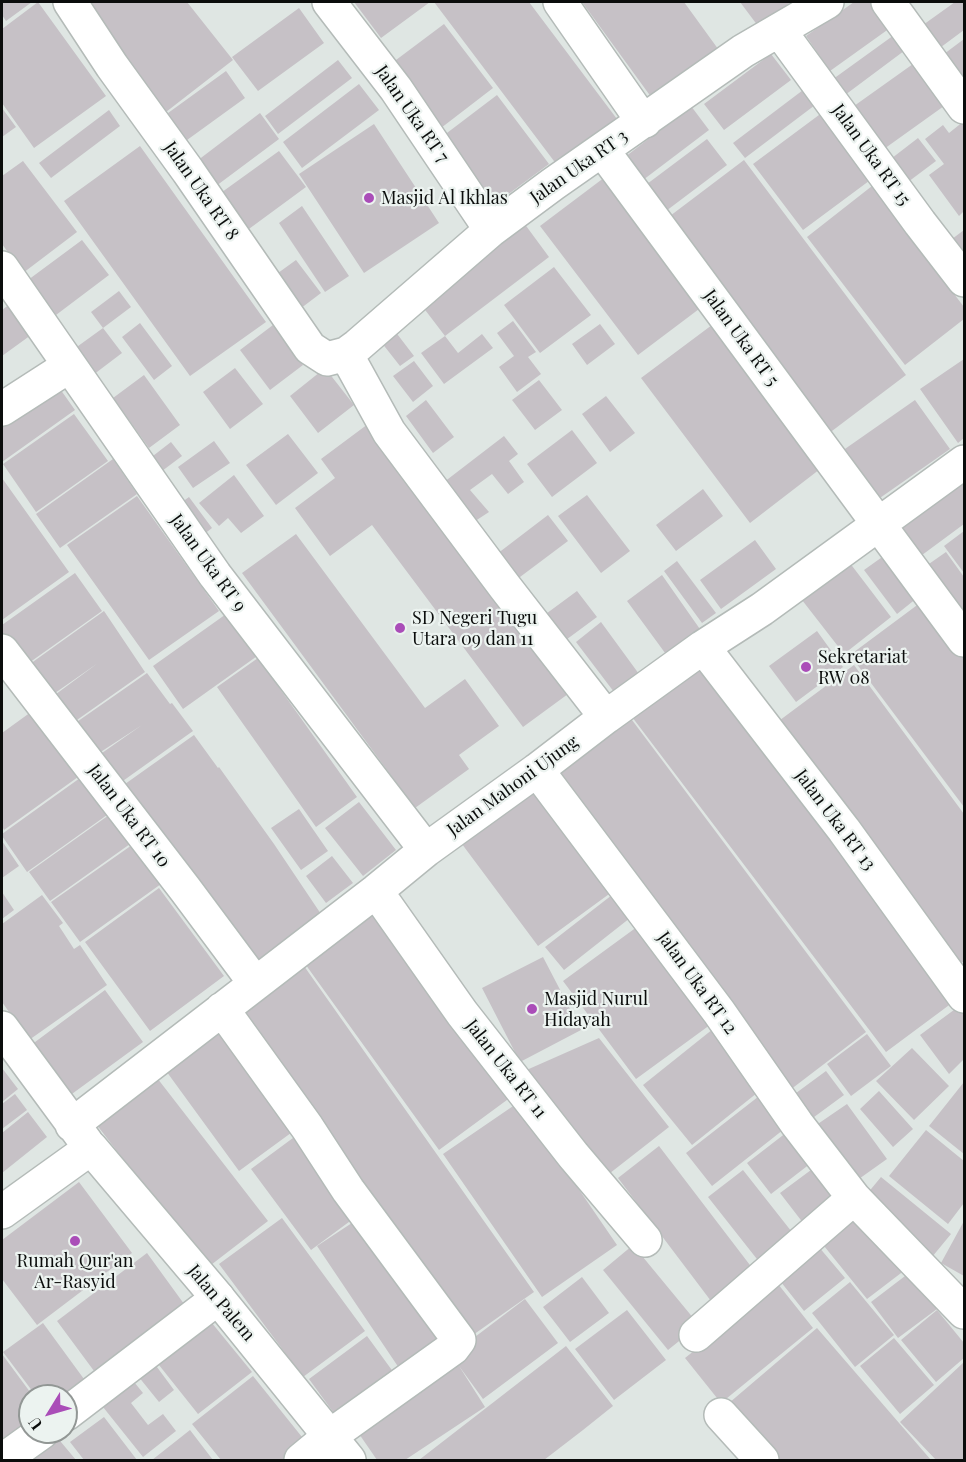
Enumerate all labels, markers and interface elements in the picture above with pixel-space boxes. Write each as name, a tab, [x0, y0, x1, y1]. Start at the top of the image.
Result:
street label: Jalan Uka RT 7	[371, 61, 453, 167]
street label: Jalan Uka RT 15	[827, 100, 915, 210]
street label: Jalan Uka RT 3	[526, 125, 632, 209]
street label: Jalan Uka RT 8	[159, 137, 243, 245]
place label: Masjid Al Ikhlas	[381, 187, 508, 209]
marker: Masjid Al Ikhlas	[362, 191, 376, 205]
street label: Jalan Uka RT 5	[699, 286, 783, 390]
street label: Jalan Uka RT 9	[165, 510, 251, 616]
place label: SD Negeri Tugu Utara 09 dan 11	[412, 607, 537, 650]
marker: SD Negeri Tugu Utara 09 dan 11	[393, 621, 407, 635]
place label: Sekretariat RW 08	[818, 646, 907, 688]
marker: Sekretariat RW 08	[799, 660, 813, 674]
street label: Jalan Mahoni Ujung	[443, 731, 583, 841]
street label: Jalan Uka RT 10	[83, 760, 175, 872]
street label: Jalan Uka RT 13	[790, 765, 880, 875]
street label: Jalan Uka RT 12	[653, 928, 741, 1038]
place label: Masjid Nurul Hidayah	[544, 988, 648, 1030]
marker: Masjid Nurul Hidayah	[525, 1002, 539, 1016]
street label: Jalan Uka RT 11	[461, 1015, 551, 1123]
marker: Rumah Qur'an Ar-Rasyid	[68, 1234, 82, 1248]
place label: Rumah Qur'an Ar-Rasyid	[17, 1250, 133, 1292]
street label: Jalan Palem	[183, 1260, 259, 1346]
north arrow	[18, 1384, 78, 1444]
text: U	[23, 1413, 47, 1435]

